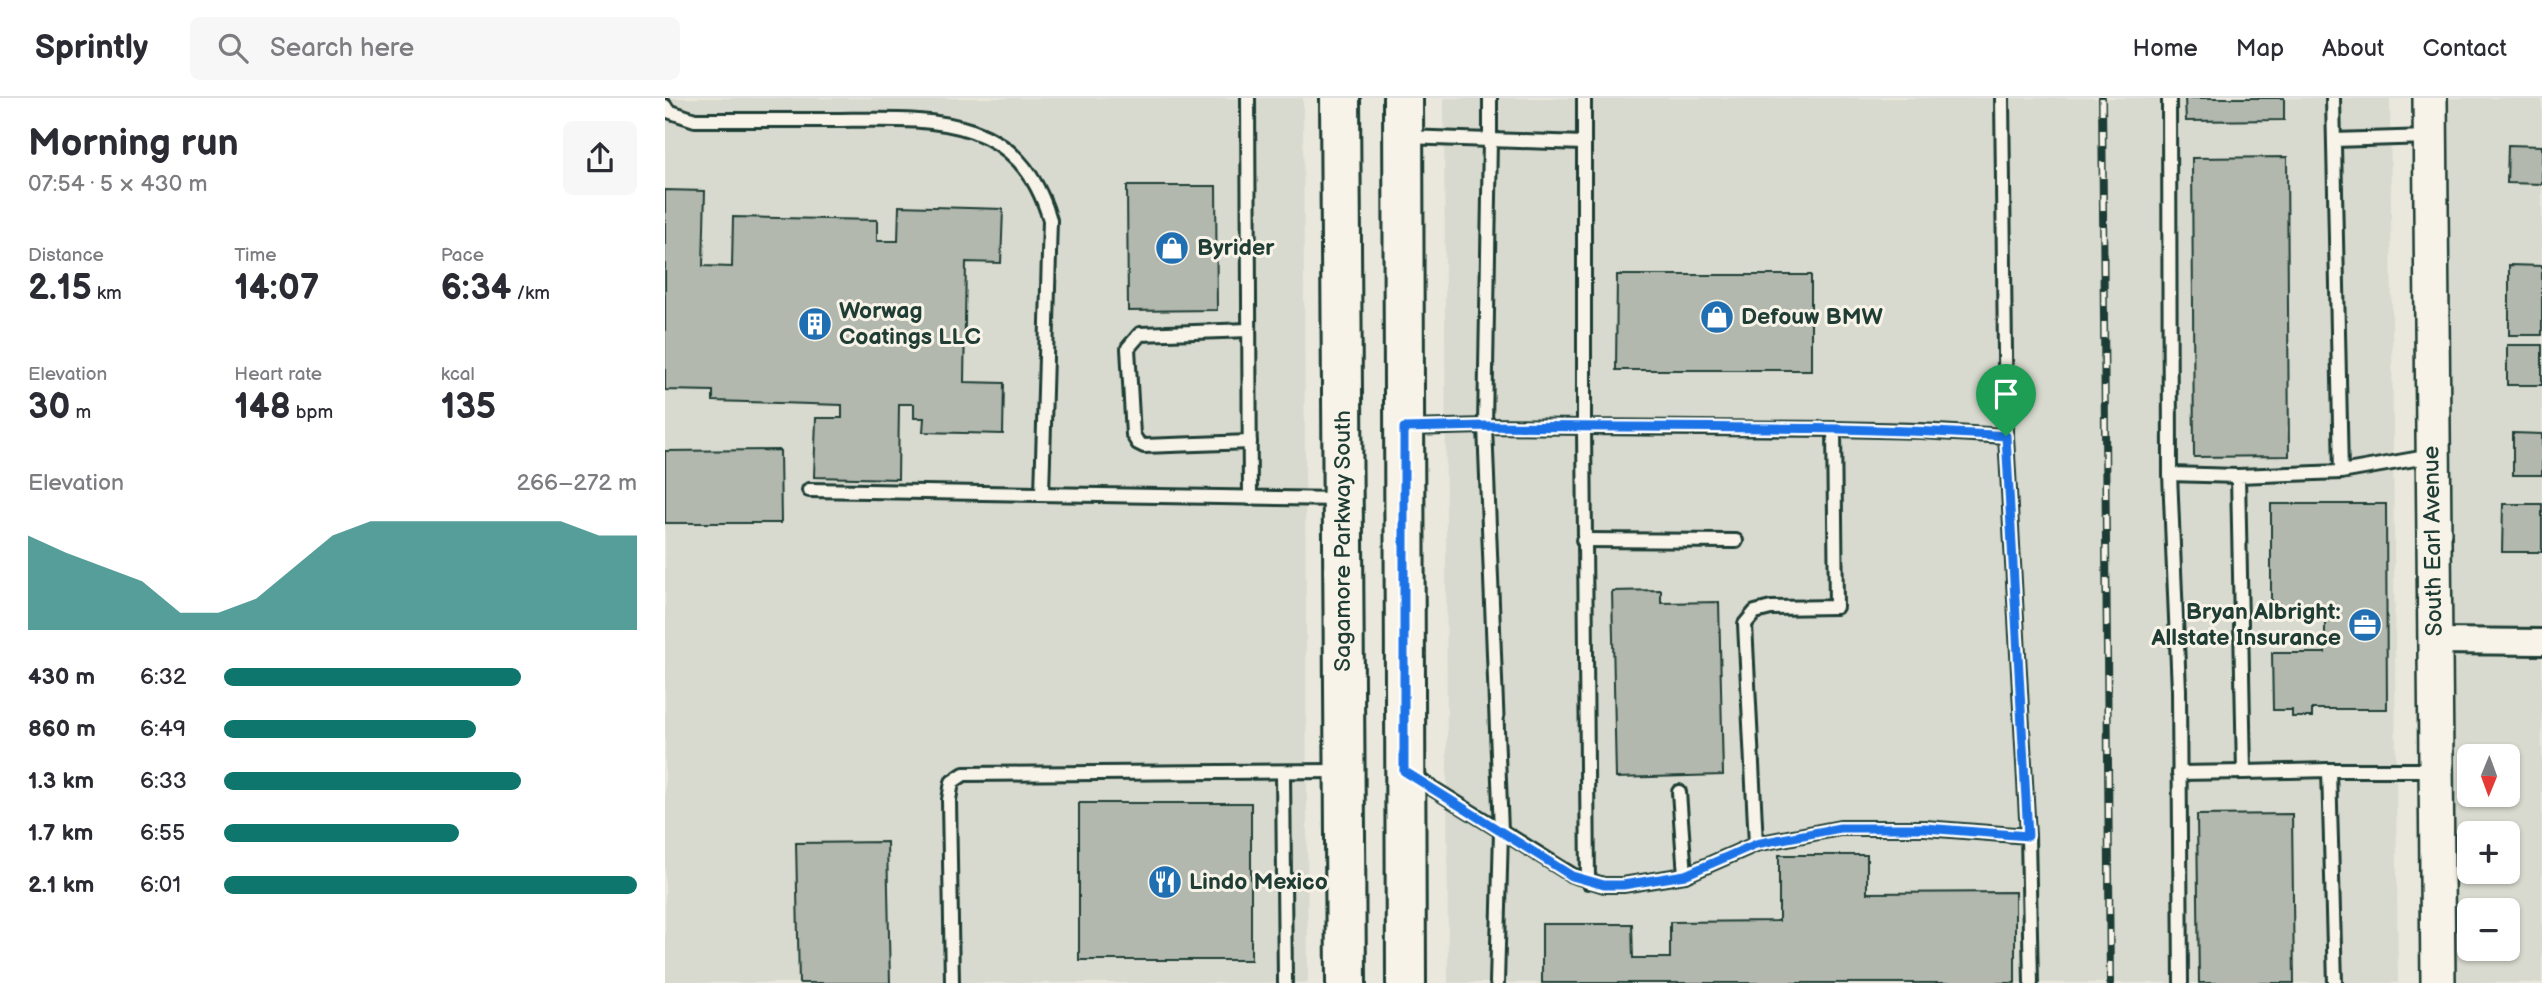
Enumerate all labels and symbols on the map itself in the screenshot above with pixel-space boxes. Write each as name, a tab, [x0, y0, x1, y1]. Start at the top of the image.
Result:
shop icon: Byrider	[1153, 229, 1191, 267]
place label: Byrider	[1197, 234, 1275, 262]
place label: Worwag Coatings LLC	[839, 297, 981, 351]
shop icon: Defouw BMW	[1698, 298, 1736, 336]
place label: Defouw BMW	[1741, 303, 1883, 331]
building icon: Worwag Coatings LLC	[796, 305, 834, 343]
pin	[1976, 364, 2036, 436]
street label: Sagamore Parkway South	[1329, 410, 1357, 672]
street label: South Earl Avenue	[2417, 445, 2449, 637]
place label: Bryan Albright: Allstate Insurance	[2150, 598, 2341, 652]
office icon: Bryan Albright: Allstate Insurance	[2346, 606, 2384, 644]
north arrow	[2457, 744, 2520, 807]
restaurant icon: Lindo Mexico	[1146, 863, 1184, 901]
place label: Lindo Mexico	[1189, 868, 1328, 896]

